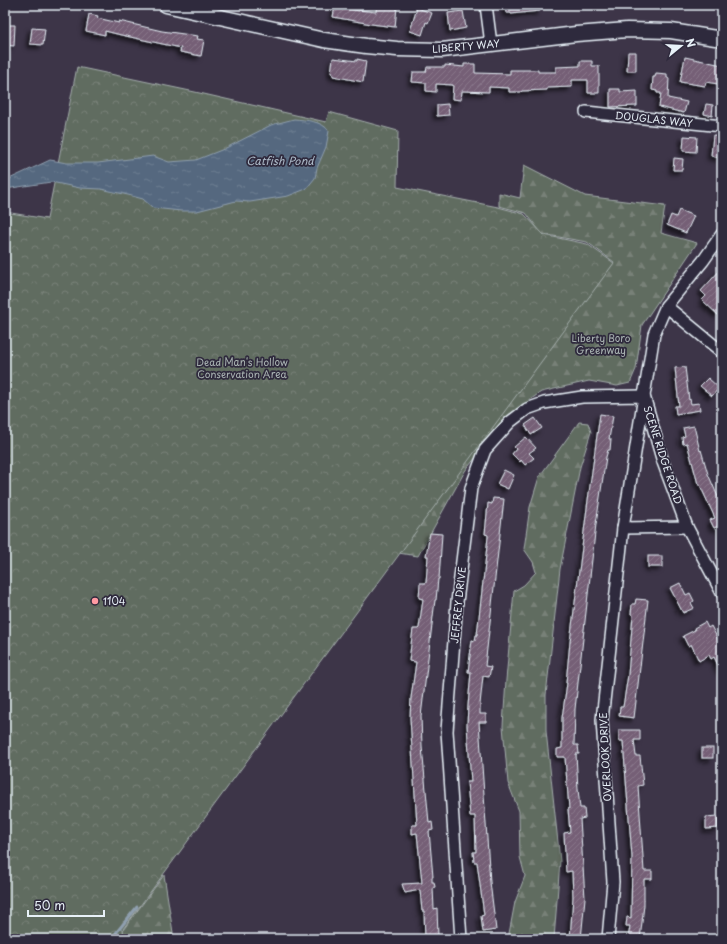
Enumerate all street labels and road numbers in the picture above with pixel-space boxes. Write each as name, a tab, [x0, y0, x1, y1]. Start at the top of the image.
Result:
street label: LIBERTY WAY	[431, 35, 501, 56]
street label: DOUGLAS WAY	[615, 107, 694, 130]
street label: SCENE RIDGE ROAD	[641, 404, 686, 506]
street label: JEFFREY DRIVE	[446, 566, 469, 644]
street label: OVERLOOK DRIVE	[595, 712, 614, 802]

